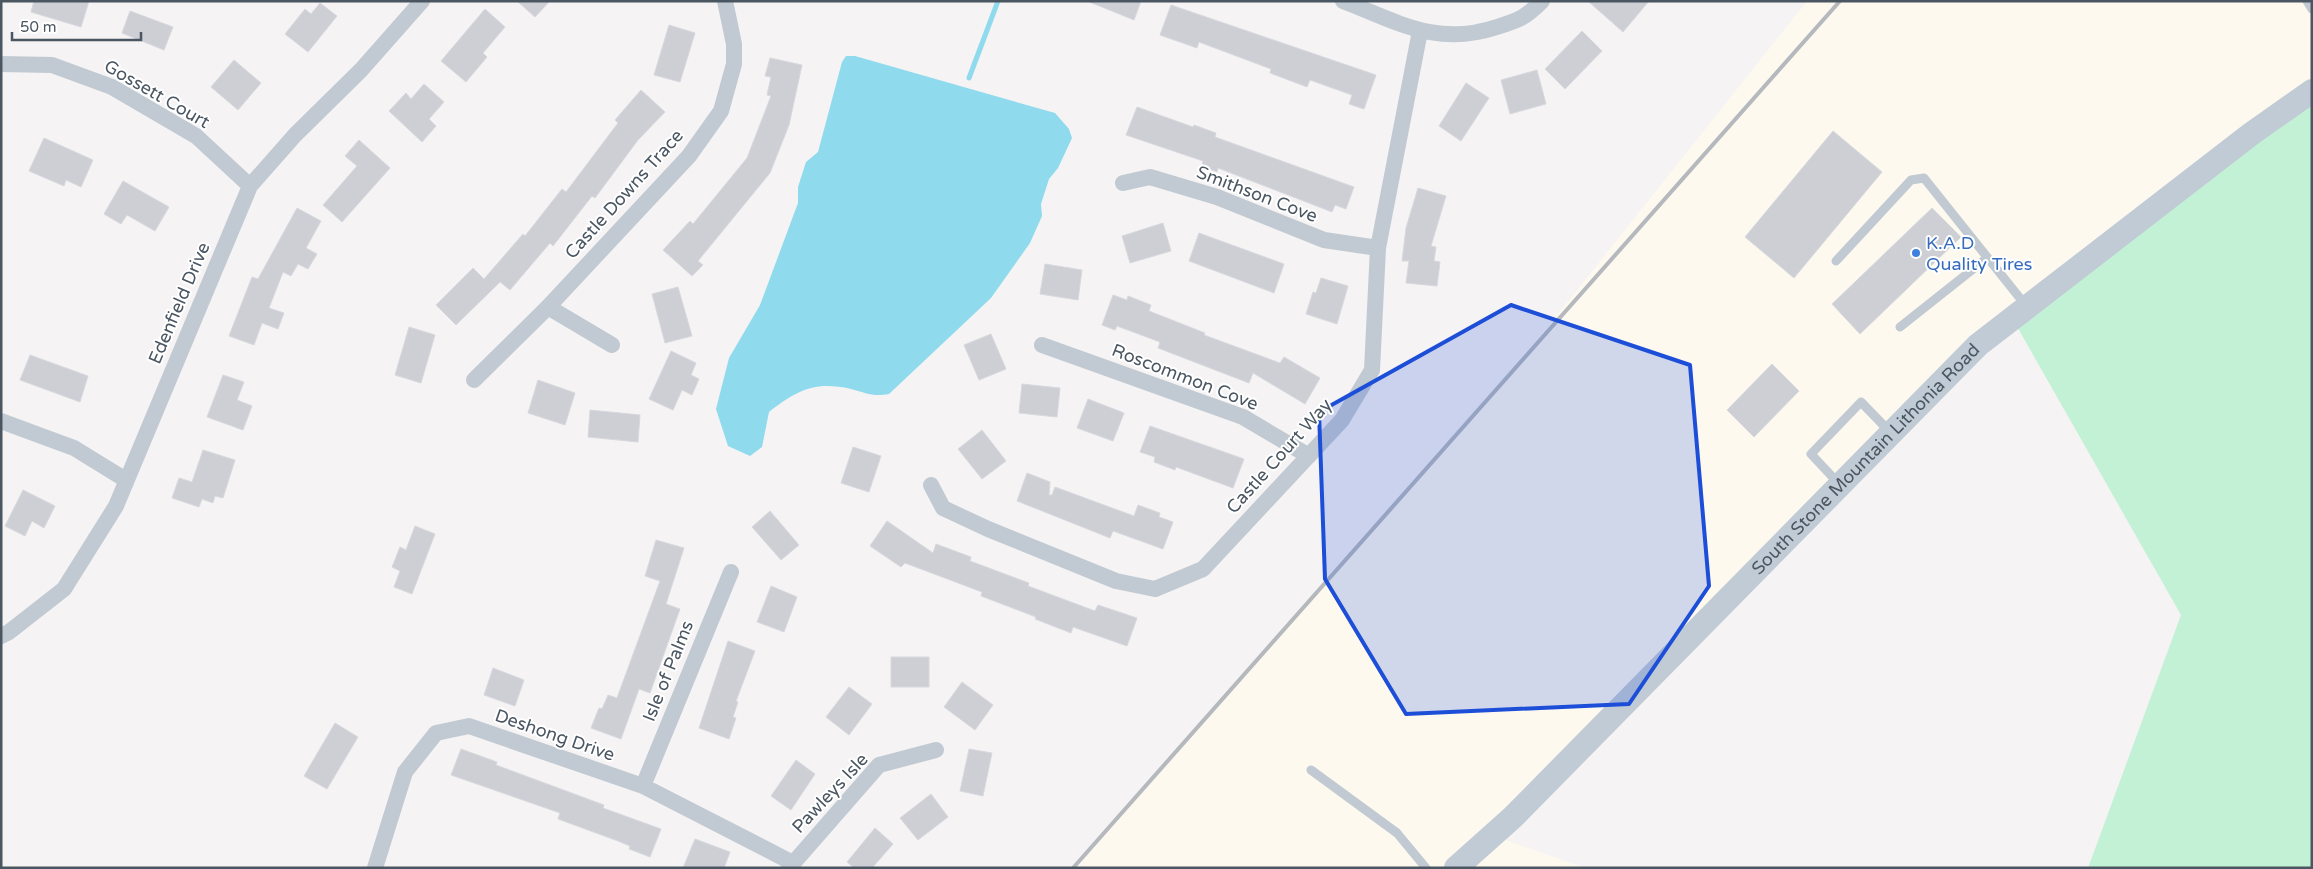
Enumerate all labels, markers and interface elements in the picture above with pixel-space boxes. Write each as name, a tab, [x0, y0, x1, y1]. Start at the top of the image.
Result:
scale bar	[12, 10, 141, 42]
text: 50 m	[20, 18, 57, 36]
street label: Gossett Court	[100, 55, 214, 133]
street label: Castle Downs Trace	[560, 125, 688, 263]
street label: Smithson Cove	[1193, 161, 1321, 227]
place label: K.A.D Quality Tires	[1926, 232, 2032, 275]
street label: Edenfield Drive	[143, 239, 215, 367]
marker: K.A.D Quality Tires	[1910, 247, 1922, 259]
street label: Roscommon Cove	[1109, 339, 1261, 415]
street label: South Stone Mountain Lithonia Road	[1747, 339, 1984, 579]
street label: Castle Court Way	[1222, 394, 1337, 518]
street label: Isle of Palms	[638, 617, 698, 725]
street label: Deshong Drive	[492, 704, 618, 766]
street label: Pawleys Isle	[787, 748, 873, 838]

